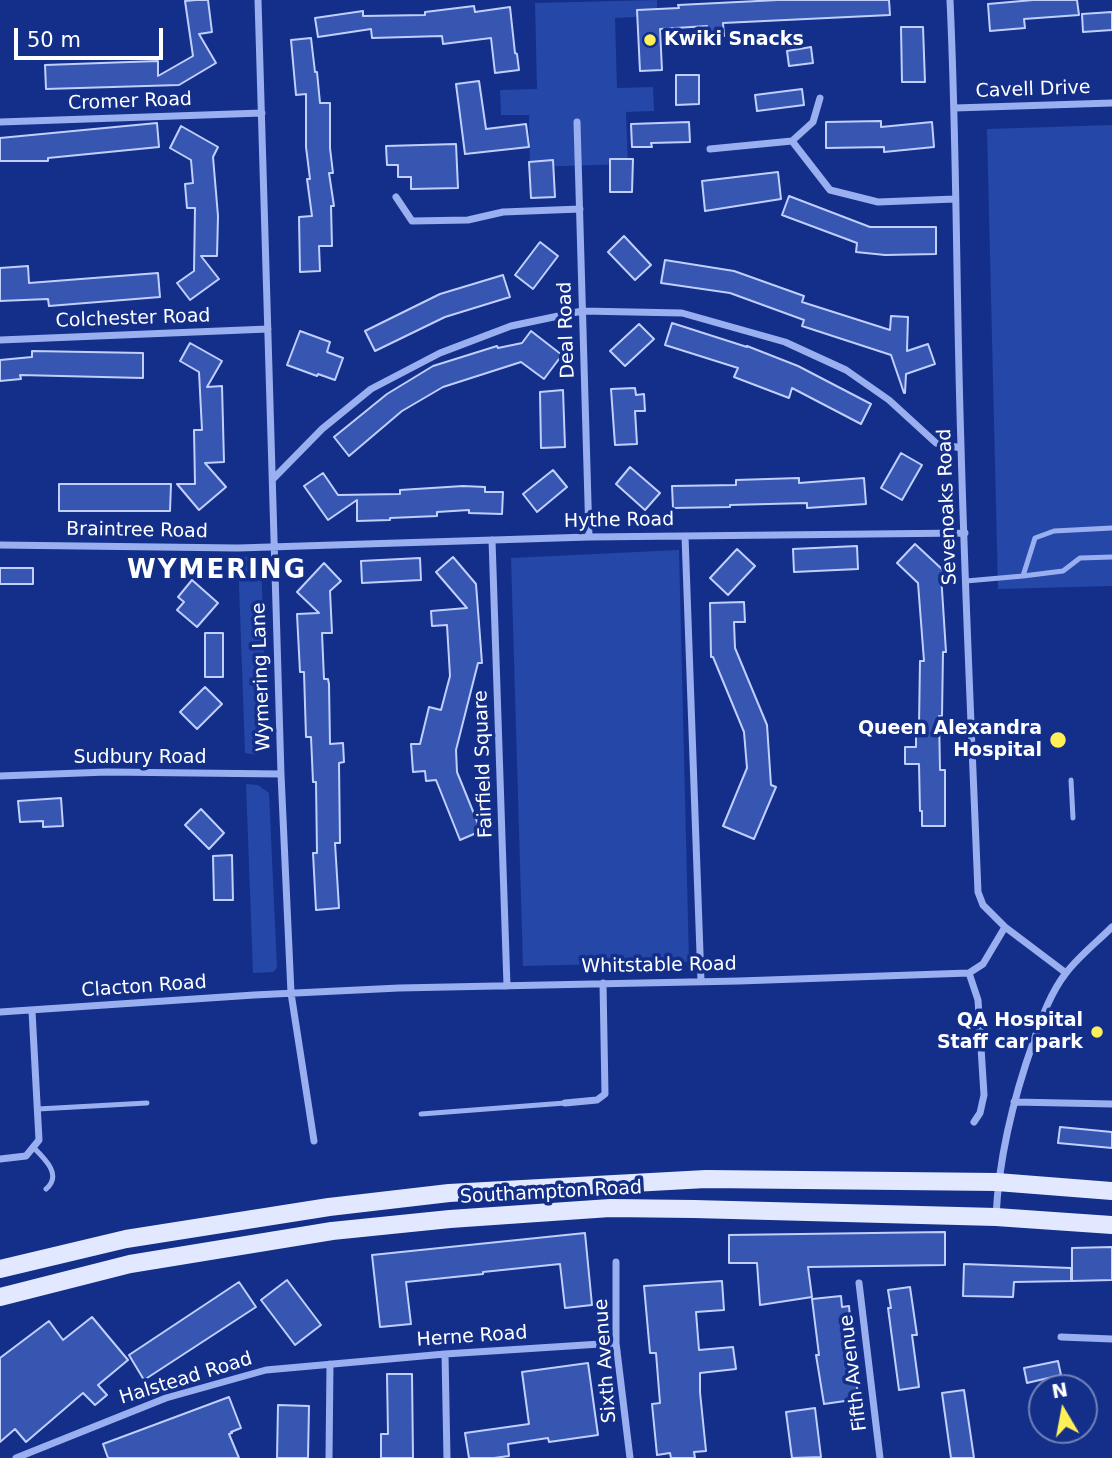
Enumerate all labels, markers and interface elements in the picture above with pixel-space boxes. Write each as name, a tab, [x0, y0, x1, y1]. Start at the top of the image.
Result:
scale bar	[18, 14, 166, 58]
text: 50 m	[27, 28, 81, 52]
place label: Kwiki Snacks	[664, 29, 804, 51]
marker: Kwiki Snacks	[642, 32, 658, 48]
street label: Cavell Drive	[975, 77, 1091, 103]
street label: Cromer Road	[68, 88, 192, 116]
street label: Deal Road	[554, 281, 580, 379]
street label: Colchester Road	[55, 305, 211, 333]
street label: Sevenoaks Road	[934, 428, 962, 586]
street label: Hythe Road	[564, 509, 674, 533]
street label: Braintree Road	[66, 518, 208, 544]
district label: WYMERING	[128, 555, 306, 587]
street label: Wymering Lane	[248, 602, 276, 752]
street label: Fairfield Square	[470, 690, 498, 838]
place label: Queen Alexandra Hospital	[858, 718, 1042, 762]
marker: Queen Alexandra Hospital	[1048, 730, 1068, 750]
street label: Sudbury Road	[73, 747, 207, 769]
street label: Whitstable Road	[581, 953, 737, 979]
street label: Clacton Road	[81, 971, 207, 1003]
place label: QA Hospital Staff car park	[937, 1010, 1083, 1054]
marker: QA Hospital Staff car park	[1089, 1024, 1105, 1040]
street label: Southampton Road	[459, 1177, 643, 1209]
street label: Sixth Avenue	[590, 1298, 622, 1424]
street label: Fifth Avenue	[836, 1313, 872, 1433]
street label: Herne Road	[416, 1322, 528, 1352]
street label: Halstead Road	[117, 1348, 255, 1410]
north arrow	[1028, 1374, 1098, 1444]
text: N	[1050, 1378, 1069, 1403]

